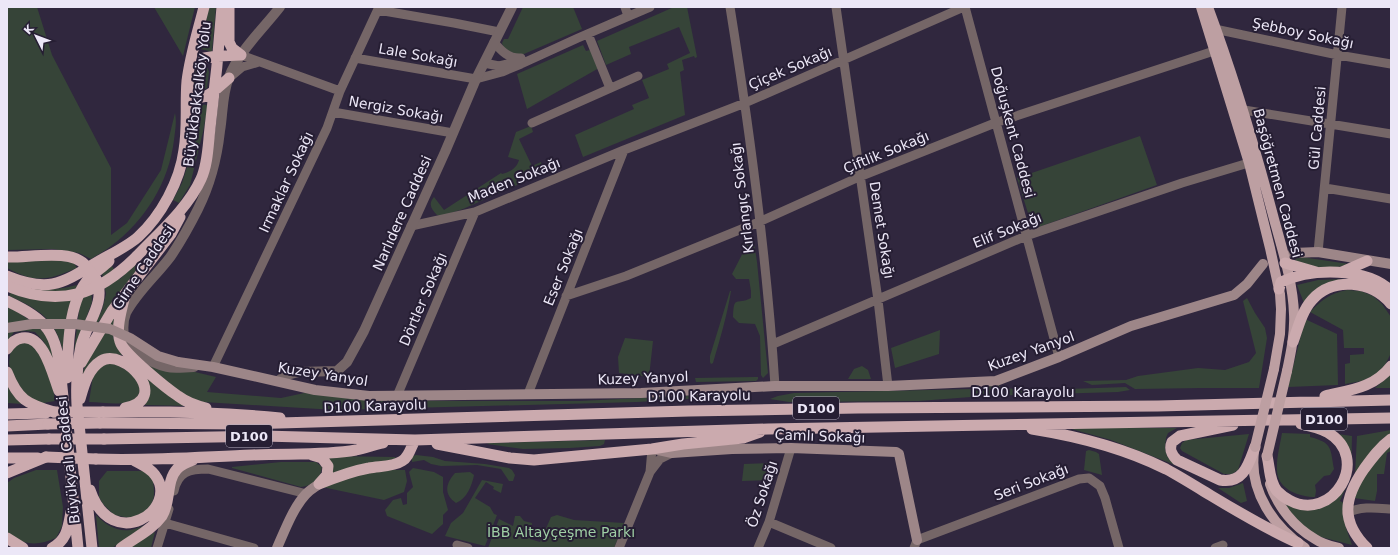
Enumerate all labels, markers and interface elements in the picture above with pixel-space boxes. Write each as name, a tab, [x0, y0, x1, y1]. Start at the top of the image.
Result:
street label: Şebboy Sokağı	[1251, 14, 1355, 52]
north arrow	[16, 16, 56, 56]
street label: Büyükbakkalköy Yolu	[180, 20, 214, 168]
text: K	[21, 22, 37, 37]
street label: Lale Sokağı	[377, 40, 459, 70]
street label: Çiçek Sokağı	[746, 43, 834, 93]
street label: Doğuşkent Caddesi	[988, 65, 1038, 199]
street label: Gül Caddesi	[1305, 85, 1329, 171]
street label: Nergiz Sokağı	[347, 93, 445, 125]
street label: Başöğretmen Caddesi	[1250, 107, 1306, 259]
street label: Çiftlik Sokağı	[841, 128, 931, 176]
street label: Irmaklar Sokağı	[256, 129, 316, 235]
street label: Kırlangıç Sokağı	[727, 142, 757, 254]
street label: Narlıdere Caddesi	[369, 153, 435, 273]
street label: Maden Sokağı	[465, 154, 563, 206]
street label: Demet Sokağı	[866, 180, 898, 280]
street label: Elif Sokağı	[970, 209, 1044, 251]
street label: Girne Caddesi	[109, 222, 177, 312]
street label: Eser Sokağı	[540, 226, 586, 308]
street label: Dörtler Sokağı	[396, 250, 450, 348]
street label: Kuzey Yanyol	[986, 328, 1076, 374]
street label: Kuzey Yanyol	[277, 359, 369, 389]
street label: Kuzey Yanyol	[597, 368, 689, 388]
street label: D100 Karayolu	[971, 384, 1075, 400]
street label: D100 Karayolu	[647, 387, 751, 405]
street label: Büyükyalı Caddesi	[53, 395, 83, 525]
street label: D100 Karayolu	[323, 396, 427, 416]
road number: D100	[793, 397, 839, 419]
road number: D100	[1301, 408, 1347, 430]
road number: D100	[226, 425, 272, 447]
street label: Çamlı Sokağı	[774, 426, 866, 446]
street label: Öz Sokağı	[743, 458, 780, 530]
street label: Seri Sokağı	[992, 461, 1070, 503]
park label: İBB Altayçeşme Parkı	[487, 523, 635, 540]

